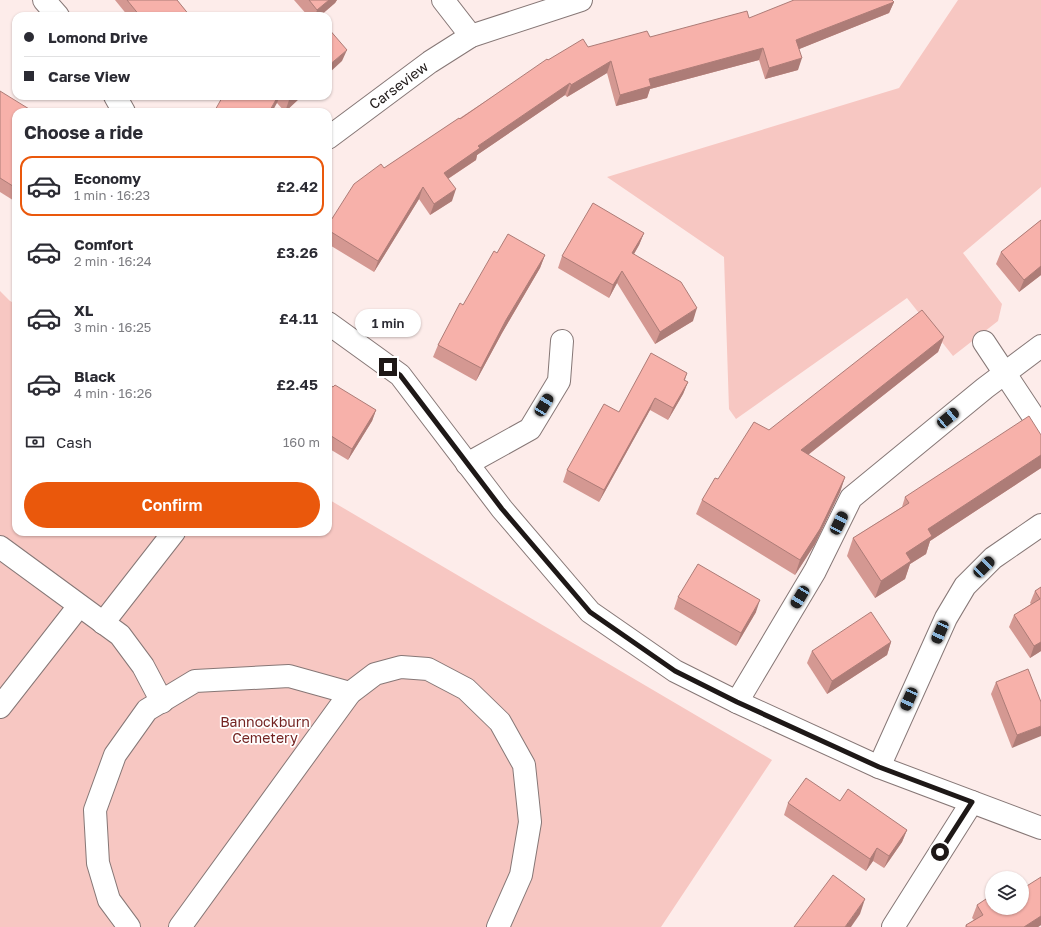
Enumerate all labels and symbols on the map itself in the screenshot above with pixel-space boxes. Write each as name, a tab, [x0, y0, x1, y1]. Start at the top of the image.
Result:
street label: Carseview	[365, 58, 431, 112]
callout: 1 min	[355, 309, 421, 337]
route end	[379, 358, 397, 376]
car	[533, 392, 555, 418]
car	[935, 406, 961, 430]
car	[828, 510, 850, 536]
car	[971, 554, 997, 580]
car	[789, 584, 811, 610]
car	[930, 619, 950, 645]
car	[899, 686, 919, 712]
park label: Bannockburn Cemetery	[220, 713, 310, 746]
route start	[931, 843, 949, 861]

